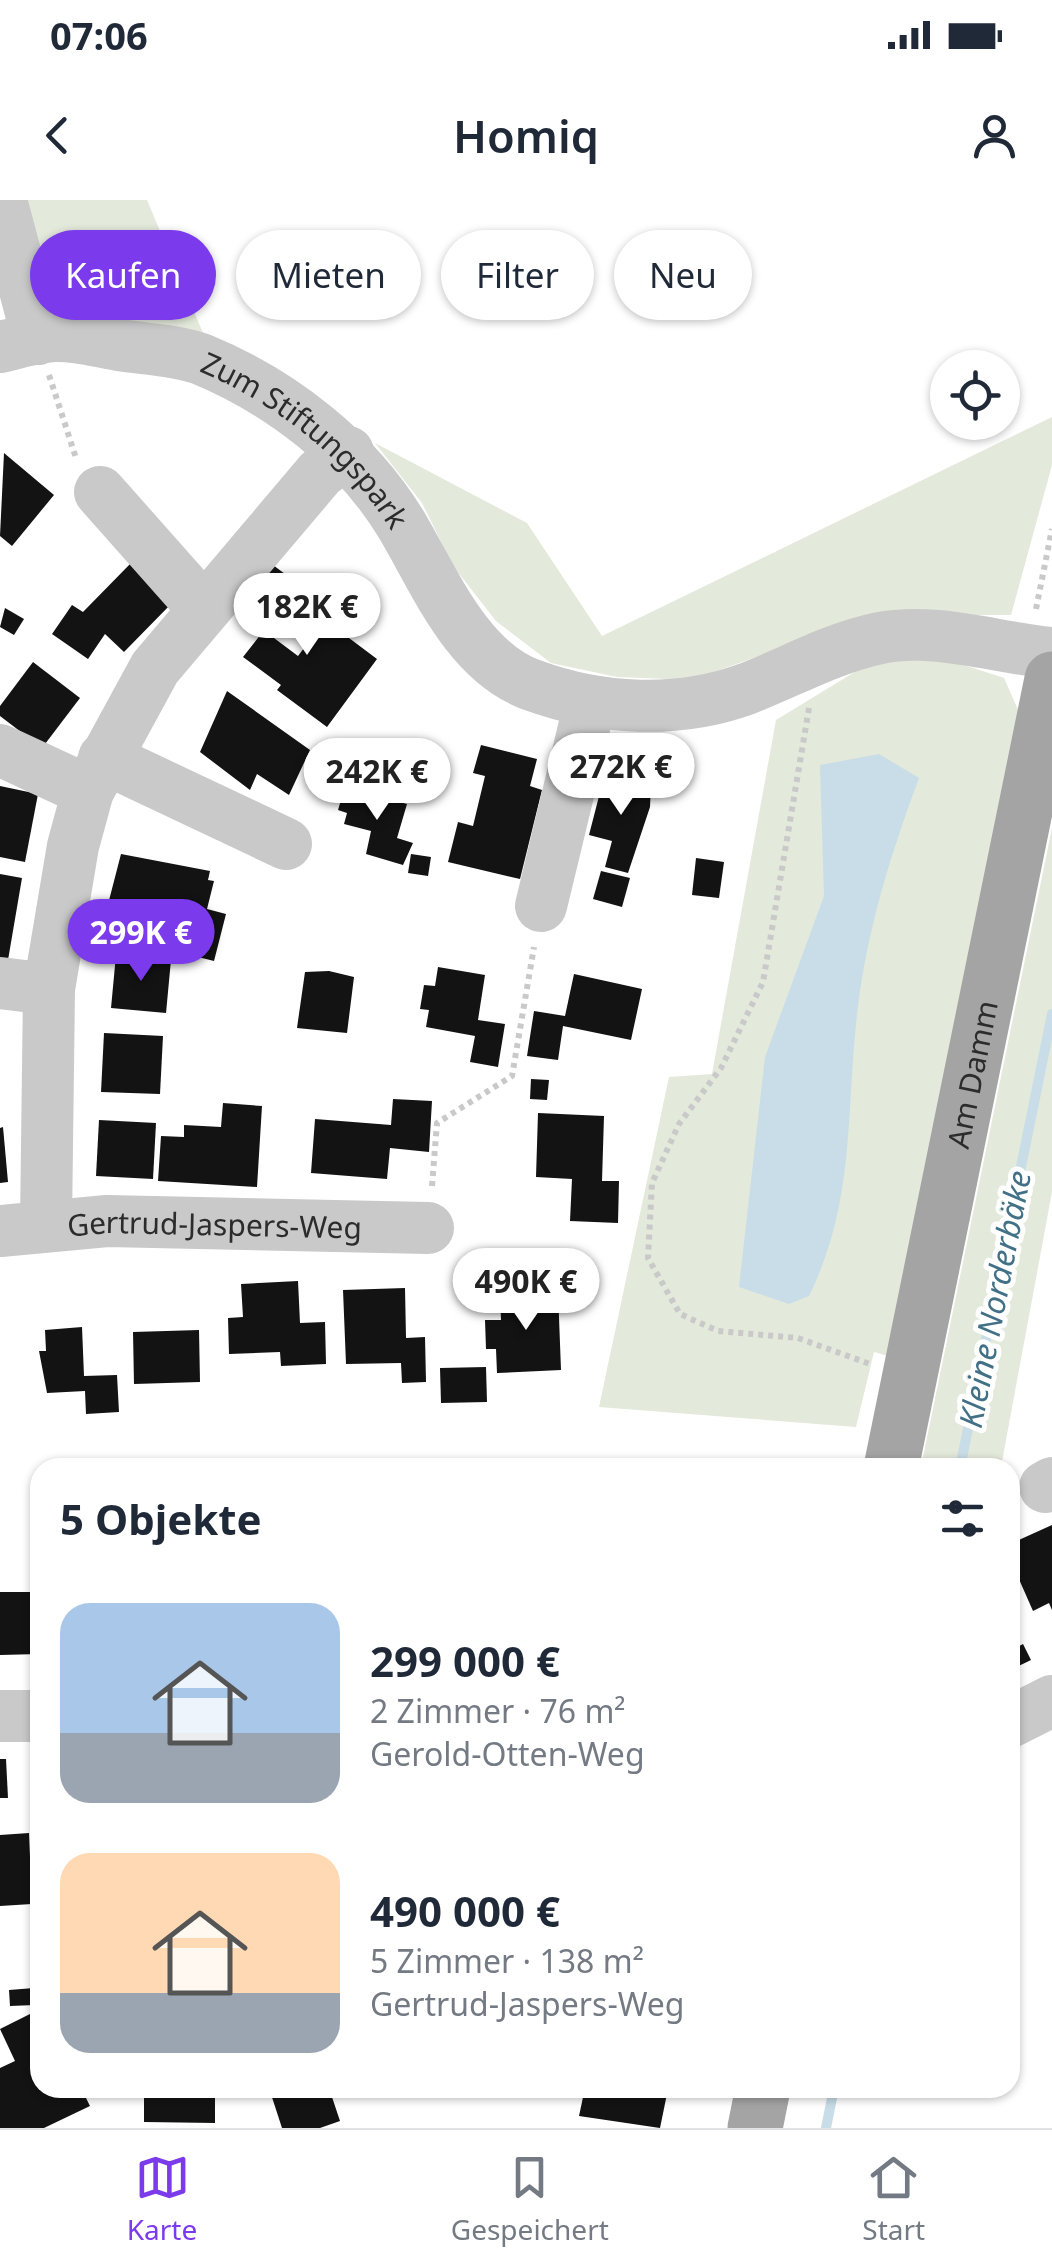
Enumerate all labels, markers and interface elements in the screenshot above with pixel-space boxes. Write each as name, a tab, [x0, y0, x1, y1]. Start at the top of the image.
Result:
text: 07:06	[50, 9, 148, 61]
text: Homiq	[453, 105, 599, 166]
icon: back	[30, 108, 85, 163]
icon: person	[967, 108, 1022, 163]
chip: Kaufen	[30, 230, 216, 320]
chip: Mieten	[236, 230, 421, 320]
chip: Filter	[441, 230, 594, 320]
chip: Neu	[614, 230, 752, 320]
street label: Zum Stiftungspark	[195, 341, 419, 536]
map controls	[930, 350, 1020, 440]
button: locate	[930, 350, 1020, 440]
pin: 182K €	[226, 573, 388, 658]
text: 182K €	[256, 584, 358, 627]
pin: 272K €	[540, 733, 702, 818]
pin: 242K €	[296, 738, 458, 823]
text: 272K €	[570, 744, 672, 787]
text: 242K €	[326, 749, 428, 792]
pin: 299K €	[60, 899, 222, 984]
text: 299K €	[90, 910, 192, 953]
street label: Am Damm	[936, 997, 1006, 1152]
water label: Kleine Norderbäke	[948, 1167, 1040, 1431]
street label: Gertrud-Jaspers-Weg	[65, 1200, 362, 1247]
pin: 490K €	[445, 1248, 607, 1333]
text: 490K €	[475, 1259, 577, 1302]
text: 5 Objekte	[60, 1490, 262, 1547]
icon: filters	[935, 1491, 990, 1546]
text: 299 000 €	[370, 1632, 560, 1689]
icon: home	[140, 1643, 260, 1763]
text: 2 Zimmer · 76 m²	[370, 1689, 626, 1732]
text: Gerold-Otten-Weg	[370, 1732, 645, 1775]
text: 490 000 €	[370, 1882, 560, 1939]
icon: home	[140, 1893, 260, 2013]
text: 5 Zimmer · 138 m²	[370, 1939, 644, 1982]
text: Gertrud-Jaspers-Weg	[370, 1982, 685, 2025]
tab: Karte	[127, 2150, 197, 2248]
tab: Gespeichert	[451, 2150, 609, 2248]
tab: Start	[862, 2150, 925, 2248]

